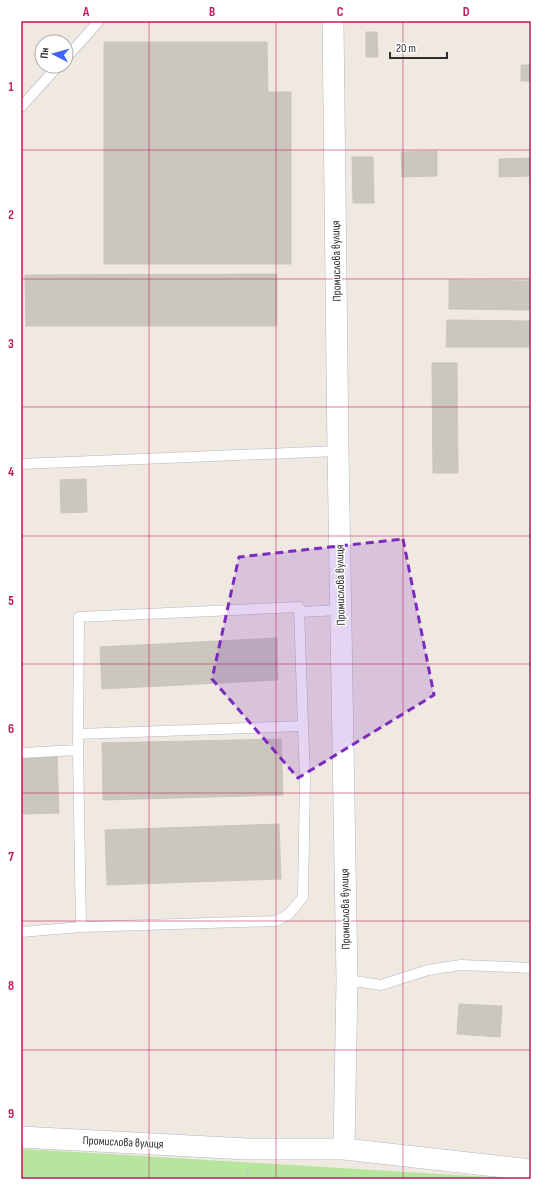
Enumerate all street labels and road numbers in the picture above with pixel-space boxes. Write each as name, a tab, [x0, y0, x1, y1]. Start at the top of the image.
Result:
street label: Промислова вулиця	[328, 220, 345, 302]
street label: Промислова вулиця	[332, 544, 349, 626]
street label: Промислова вулиця	[337, 868, 354, 950]
street label: Промислова вулиця	[82, 1133, 164, 1152]

